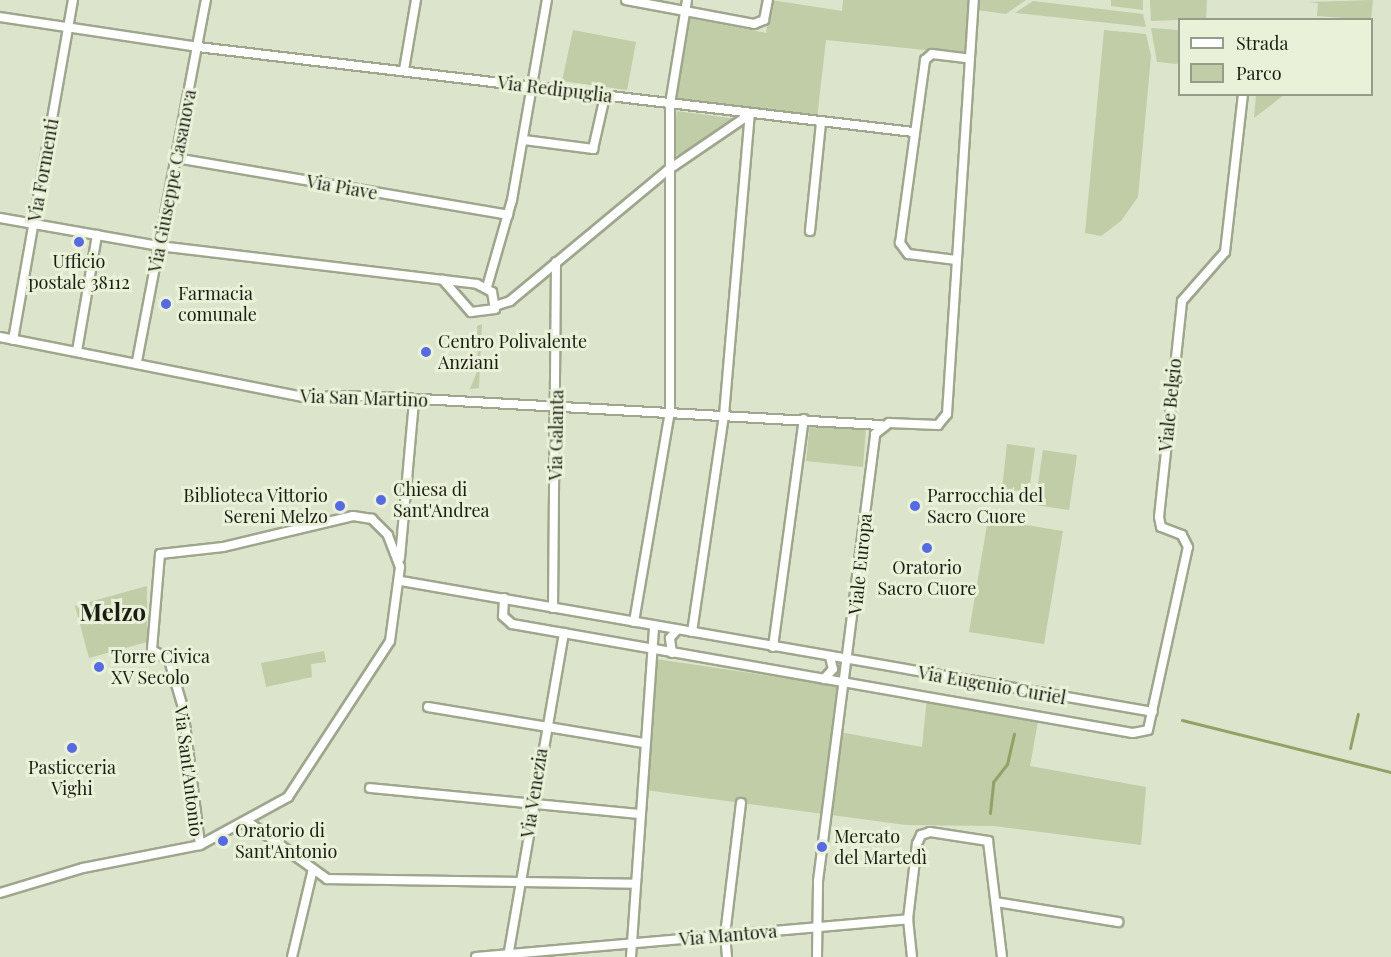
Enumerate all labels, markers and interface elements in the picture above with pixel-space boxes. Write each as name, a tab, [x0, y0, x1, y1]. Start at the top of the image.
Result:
legend	[1178, 18, 1373, 96]
text: Strada	[1236, 31, 1289, 55]
text: Parco	[1236, 61, 1282, 85]
street label: Via Redipuglia	[496, 71, 614, 107]
street label: Via Giuseppe Casanova	[144, 88, 200, 274]
street label: Via Formenti	[23, 117, 63, 223]
street label: Via Piave	[305, 170, 379, 204]
marker: Ufficio postale 38112	[72, 235, 86, 249]
place label: Ufficio postale 38112	[28, 251, 130, 294]
place label: Farmacia comunale	[178, 283, 257, 326]
marker: Farmacia comunale	[159, 297, 173, 311]
place label: Centro Polivalente Anziani	[438, 331, 587, 374]
marker: Centro Polivalente Anziani	[419, 345, 433, 359]
street label: Viale Belgio	[1154, 357, 1186, 453]
street label: Via San Martino	[300, 385, 428, 411]
street label: Via Galanta	[544, 389, 568, 481]
place label: Chiesa di Sant'Andrea	[393, 479, 490, 522]
place label: Biblioteca Vittorio Sereni Melzo	[183, 485, 328, 528]
place label: Parrocchia del Sacro Cuore	[927, 485, 1043, 528]
marker: Chiesa di Sant'Andrea	[374, 493, 388, 507]
marker: Biblioteca Vittorio Sereni Melzo	[333, 499, 347, 513]
marker: Parrocchia del Sacro Cuore	[908, 499, 922, 513]
street label: Viale Europa	[844, 512, 876, 616]
marker: Oratorio Sacro Cuore	[920, 541, 934, 555]
place label: Oratorio Sacro Cuore	[878, 557, 976, 600]
district label: Melzo	[80, 598, 146, 626]
place label: Torre Civica XV Secolo	[111, 646, 210, 688]
marker: Torre Civica XV Secolo	[92, 660, 106, 674]
street label: Via Eugenio Curiel	[916, 661, 1068, 709]
street label: Via Sant'Antonio	[170, 704, 208, 838]
marker: Pasticceria Vighi	[65, 741, 79, 755]
street label: Via Venezia	[516, 746, 552, 840]
place label: Pasticceria Vighi	[28, 757, 116, 800]
place label: Oratorio di Sant'Antonio	[235, 820, 337, 862]
place label: Mercato del Martedì	[834, 826, 927, 868]
marker: Oratorio di Sant'Antonio	[216, 834, 230, 848]
marker: Mercato del Martedì	[815, 840, 829, 854]
street label: Via Mantova	[678, 920, 778, 950]

